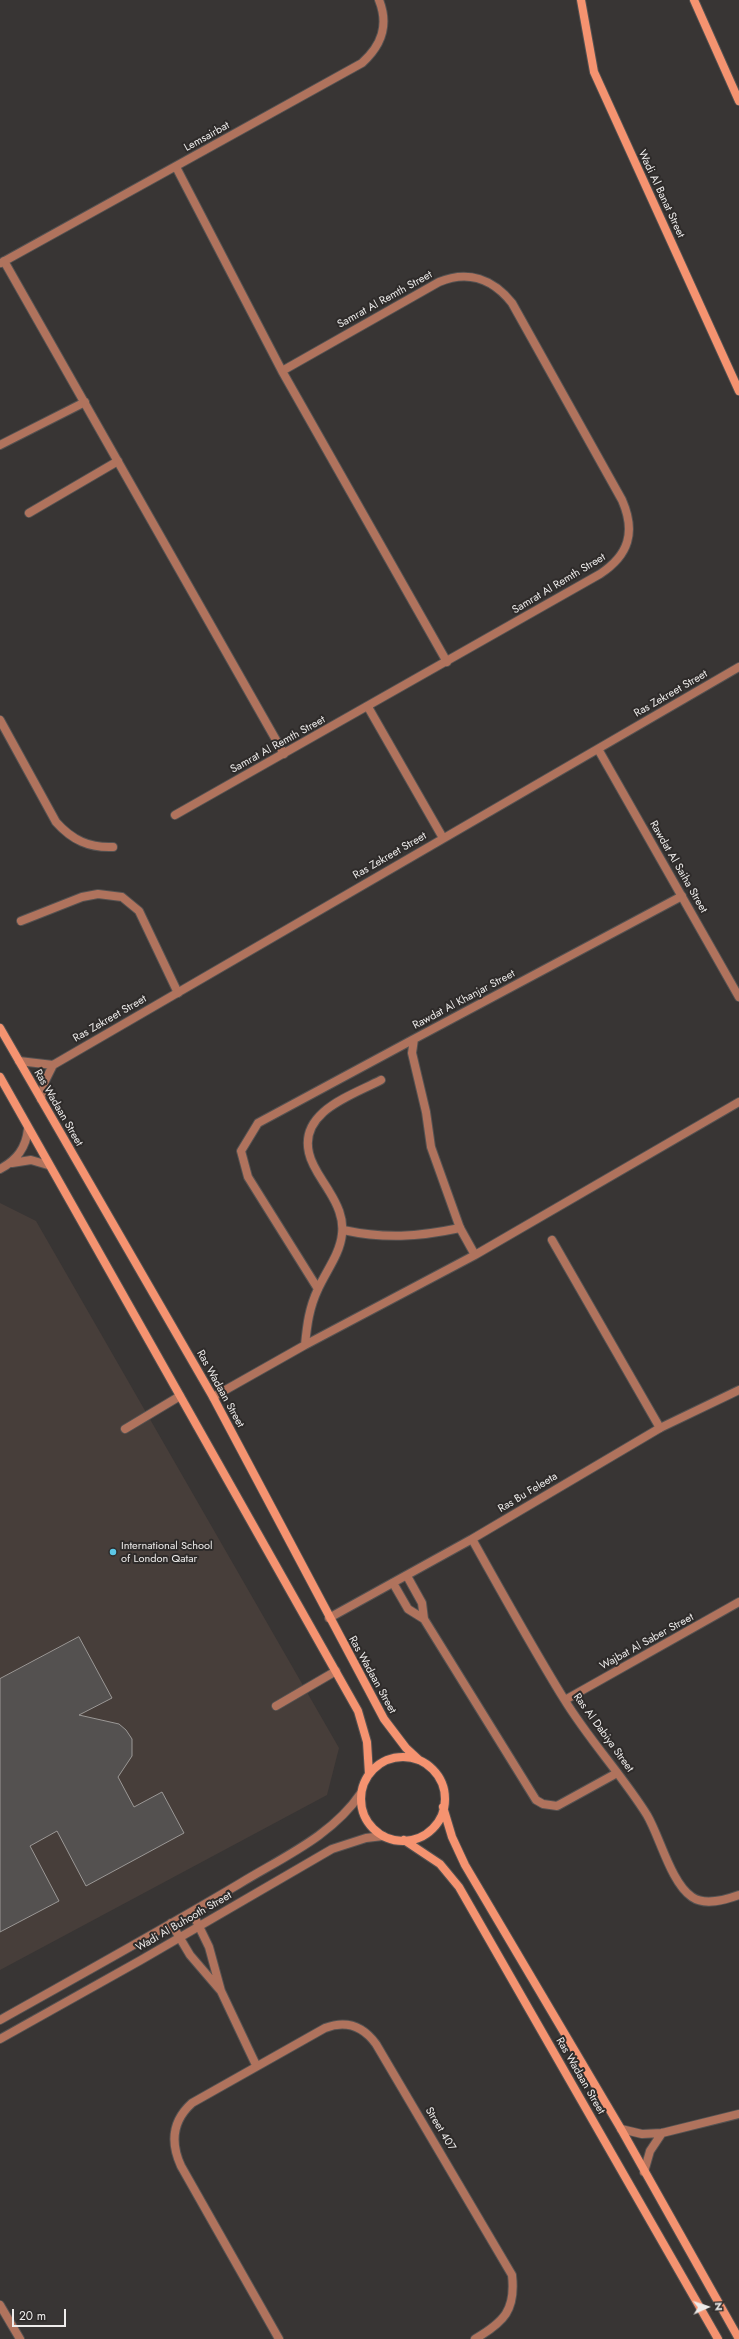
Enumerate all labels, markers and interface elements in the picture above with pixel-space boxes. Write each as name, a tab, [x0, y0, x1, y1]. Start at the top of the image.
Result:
street label: Lemsairbat	[182, 119, 232, 155]
street label: Wadi Al Banat Street	[635, 148, 687, 240]
street label: Samrat Al Remth Street	[335, 268, 435, 332]
street label: Samrat Al Remth Street	[510, 551, 608, 617]
street label: Ras Zekreet Street	[632, 668, 710, 720]
street label: Samrat Al Remth Street	[228, 713, 328, 777]
street label: Rawdat Al Saiha Street	[646, 819, 710, 915]
street label: Ras Zekreet Street	[351, 830, 429, 882]
street label: Rawdat Al Khanjar Street	[411, 967, 517, 1033]
street label: Ras Zekreet Street	[71, 993, 149, 1045]
street label: Ras Wadaan Street	[31, 1067, 85, 1149]
street label: Ras Wadaan Street	[193, 1348, 247, 1430]
street label: Ras Bu Feleeta	[496, 1470, 560, 1516]
place label: International School of London Qatar	[121, 1539, 213, 1565]
marker: International School of London Qatar	[108, 1547, 118, 1557]
street label: Wajbat Al Saber Street	[598, 1611, 696, 1673]
street label: Ras Wadaan Street	[345, 1634, 399, 1716]
street label: Ras Al Dabiya Street	[570, 1691, 636, 1775]
street label: Wadi Al Buhooth Street	[134, 1889, 234, 1955]
street label: Ras Wadaan Street	[553, 2035, 607, 2117]
street label: Street 407	[422, 2105, 458, 2153]
north arrow	[687, 2287, 727, 2327]
scale bar	[14, 2301, 68, 2327]
text: N	[711, 2302, 727, 2311]
text: 20 m	[19, 2307, 46, 2325]

